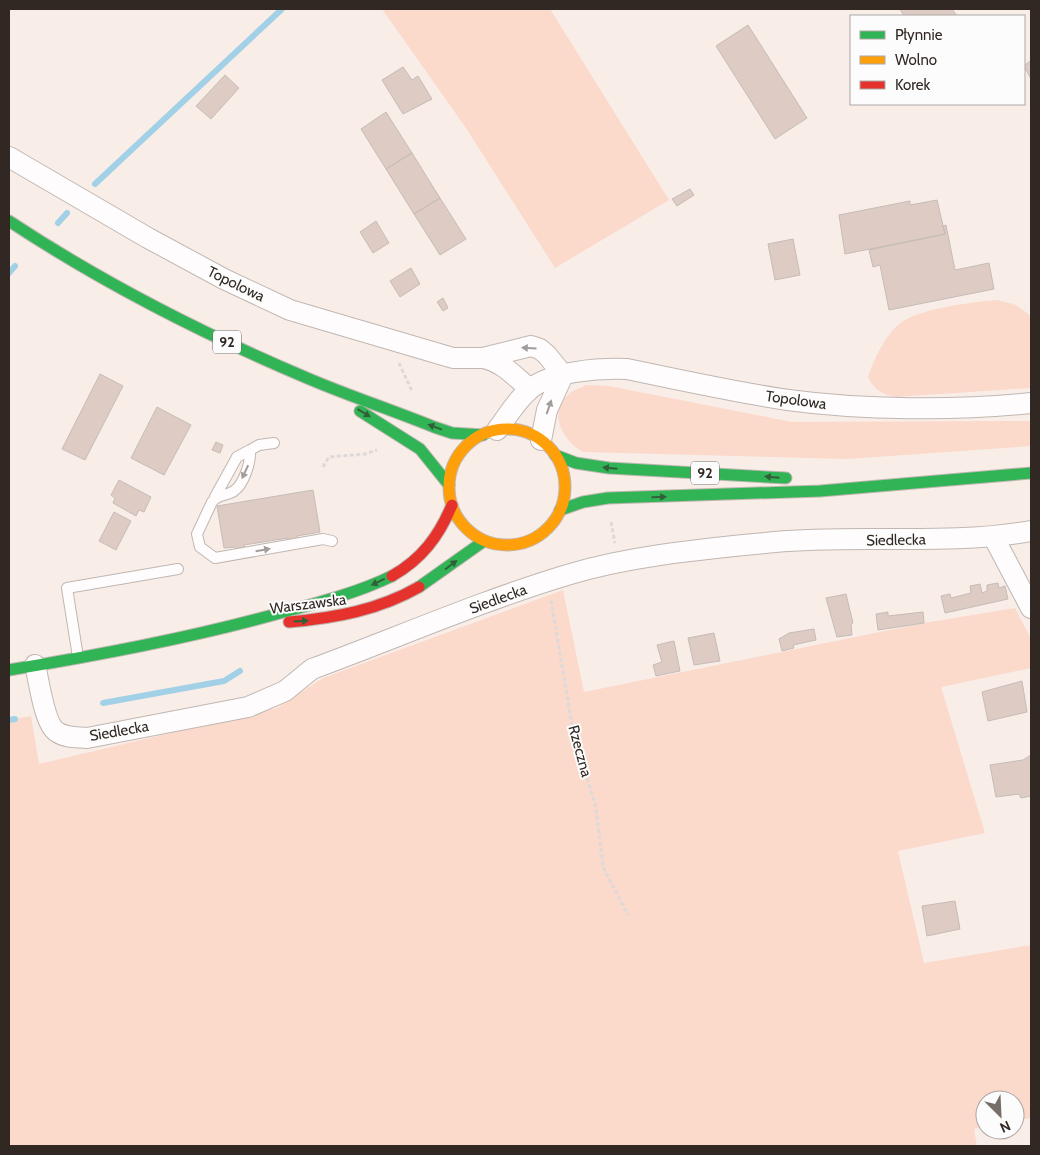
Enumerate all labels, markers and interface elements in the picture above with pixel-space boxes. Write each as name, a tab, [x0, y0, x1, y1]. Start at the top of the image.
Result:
legend	[850, 15, 1025, 105]
text: Płynnie	[895, 26, 943, 44]
text: Wolno	[895, 51, 937, 69]
text: Korek	[895, 76, 930, 94]
street label: Topolowa	[204, 262, 268, 306]
road number: 92	[213, 331, 241, 354]
one-way arrow	[520, 343, 536, 351]
street label: Topolowa	[764, 387, 828, 413]
one-way arrow	[545, 399, 553, 414]
one-way arrow	[358, 409, 371, 418]
one-way arrow	[428, 423, 443, 430]
road number: 92	[691, 462, 719, 484]
one-way arrow	[601, 464, 617, 472]
one-way arrow	[241, 465, 249, 480]
one-way arrow	[763, 473, 779, 481]
one-way arrow	[652, 493, 668, 501]
street label: Siedlecka	[866, 530, 927, 550]
one-way arrow	[255, 546, 271, 554]
one-way arrow	[444, 559, 457, 570]
one-way arrow	[371, 578, 385, 586]
street label: Siedlecka	[467, 580, 530, 618]
street label: Warszawska	[269, 590, 348, 618]
one-way arrow	[294, 617, 310, 625]
street label: Siedlecka	[88, 717, 151, 745]
street label: Rzeczna	[564, 723, 596, 780]
north arrow	[975, 1090, 1025, 1140]
text: N	[997, 1117, 1013, 1137]

